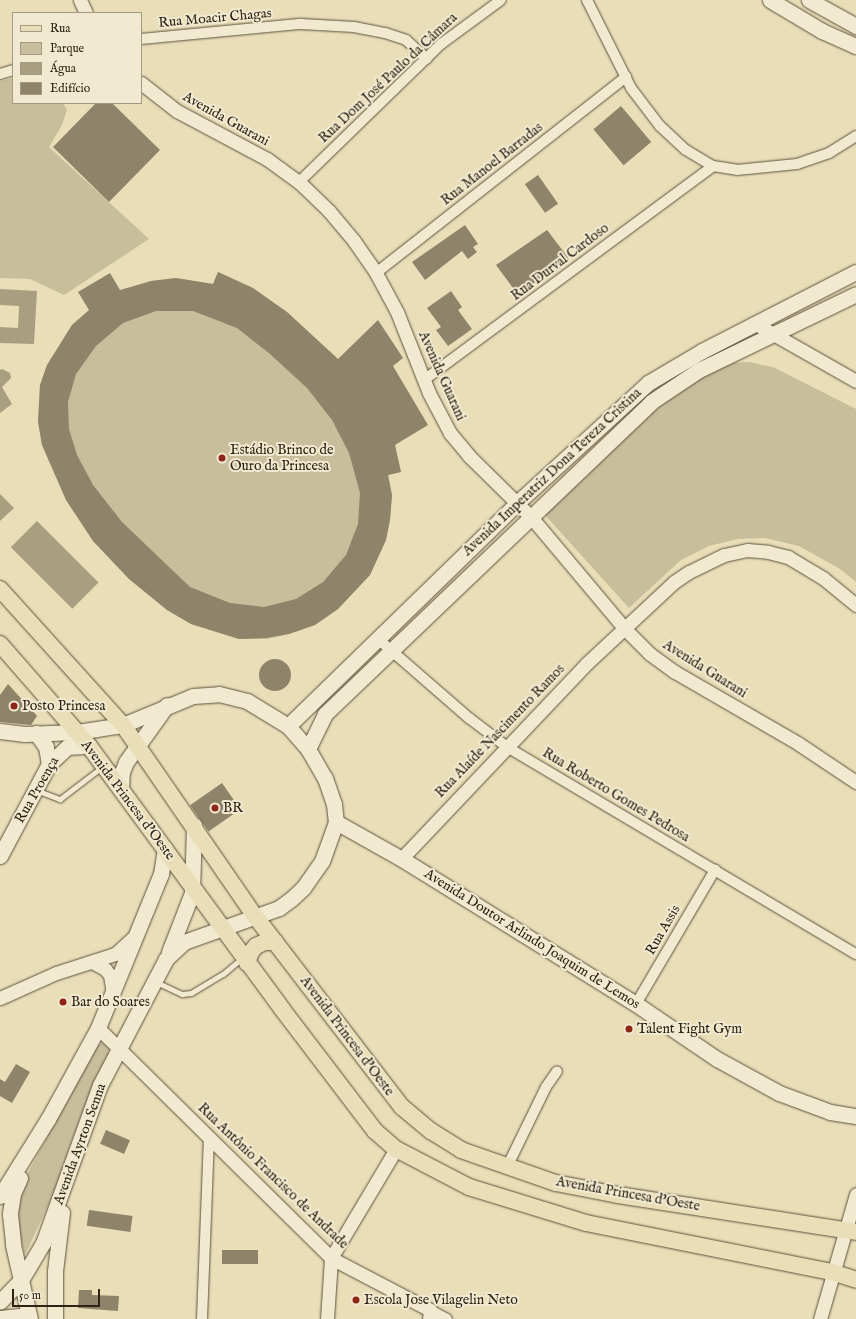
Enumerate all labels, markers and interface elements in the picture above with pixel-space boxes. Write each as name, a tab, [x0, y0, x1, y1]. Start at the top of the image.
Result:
street label: Rua Moacir Chagas	[158, 5, 272, 31]
street label: Rua Dom José Paulo da Câmara	[315, 9, 461, 147]
legend	[12, 12, 142, 104]
text: Rua	[50, 21, 70, 36]
text: Parque	[50, 41, 84, 56]
text: Água	[50, 61, 76, 76]
text: Edifício	[50, 81, 90, 96]
street label: Avenida Guarani	[180, 88, 272, 150]
street label: Rua Manoel Barradas	[438, 119, 546, 209]
street label: Rua Durval Cardoso	[508, 220, 612, 304]
street label: Avenida Guarani	[415, 329, 469, 423]
street label: Avenida Imperatriz Dona Tereza Cristina	[459, 385, 645, 559]
place label: Estádio Brinco de Ouro da Princesa	[230, 442, 333, 474]
marker: Estádio Brinco de Ouro da Princesa	[217, 453, 227, 463]
street label: Avenida Guarani	[660, 636, 750, 702]
street label: Rua Alaíde Nascimento Ramos	[432, 661, 568, 801]
place label: Posto Princesa	[22, 698, 106, 714]
marker: Posto Princesa	[9, 701, 19, 711]
street label: Avenida Princesa d'Oeste	[77, 737, 179, 863]
street label: Rua Roberto Gomes Pedrosa	[539, 744, 693, 846]
street label: Rua Proença	[11, 754, 63, 826]
place label: BR	[223, 800, 243, 816]
marker: BR	[210, 803, 220, 813]
street label: Avenida Doutor Arlindo Joaquim de Lemos	[421, 865, 643, 1013]
street label: Rua Assis	[642, 902, 684, 958]
street label: Avenida Princesa d'Oeste	[296, 973, 398, 1099]
place label: Bar do Soares	[71, 994, 150, 1010]
marker: Bar do Soares	[58, 997, 68, 1007]
place label: Talent Fight Gym	[637, 1021, 742, 1037]
marker: Talent Fight Gym	[624, 1024, 634, 1034]
street label: Avenida Ayrton Senna	[50, 1081, 110, 1207]
street label: Rua Antônio Francisco de Andrade	[194, 1099, 352, 1253]
street label: Avenida Princesa d'Oeste	[555, 1173, 701, 1215]
scale bar	[14, 1281, 102, 1307]
text: 50 m	[19, 1288, 41, 1303]
place label: Escola Jose Vilagelin Neto	[364, 1292, 518, 1308]
marker: Escola Jose Vilagelin Neto	[351, 1295, 361, 1305]

